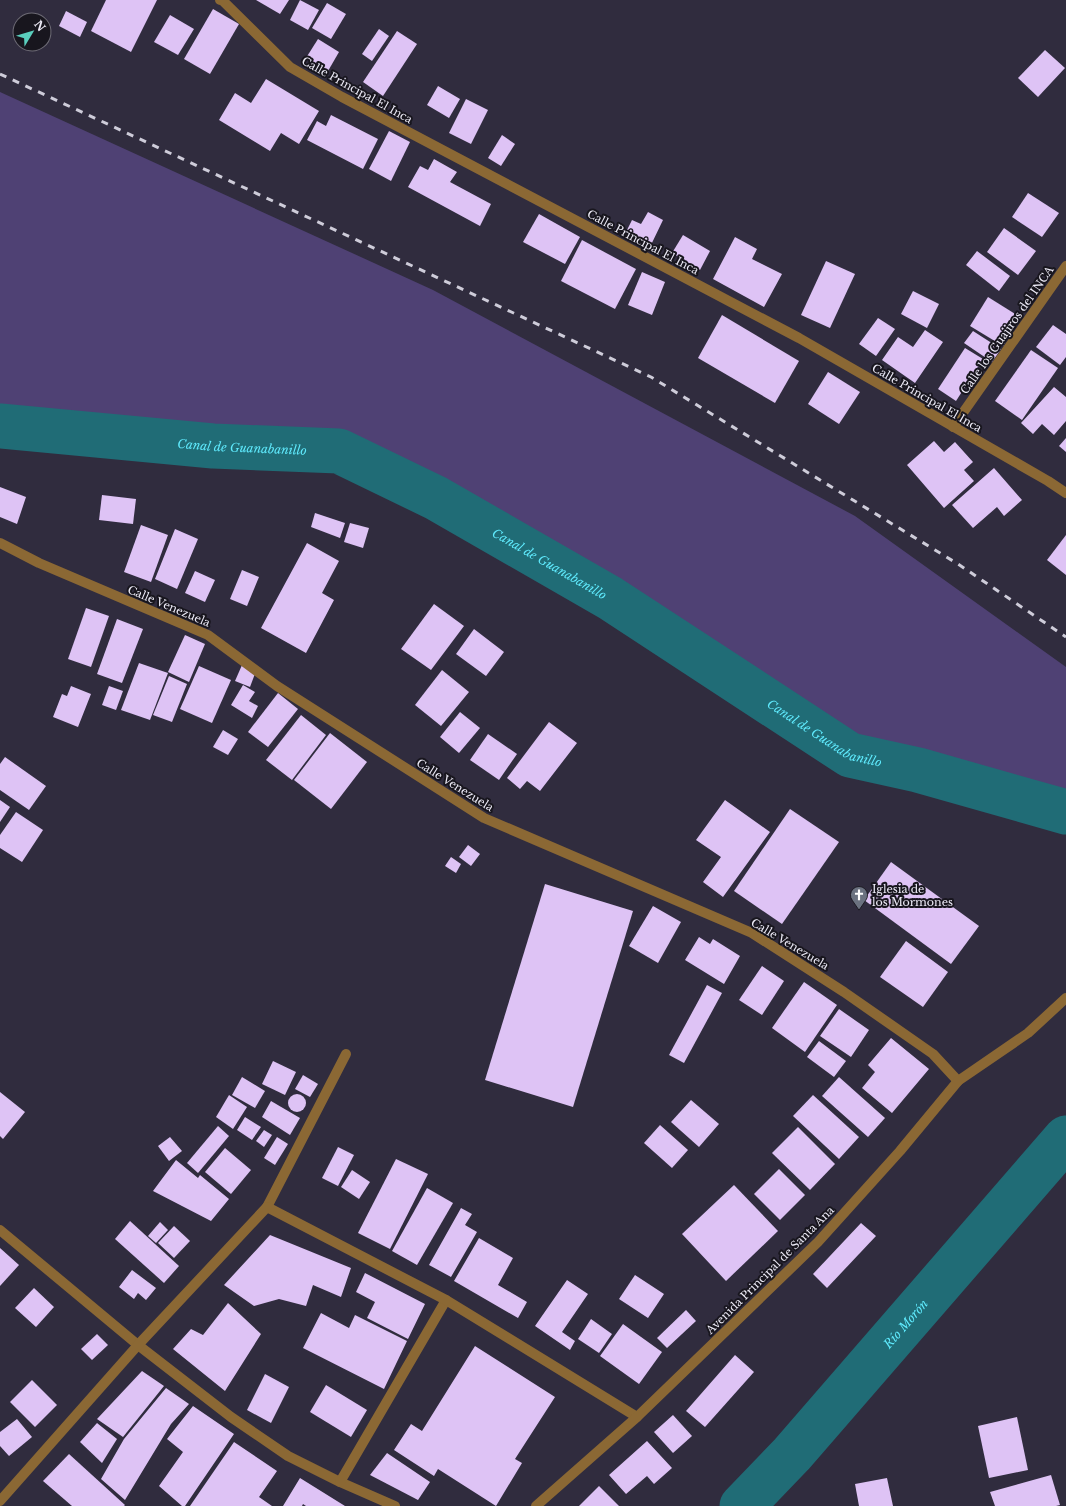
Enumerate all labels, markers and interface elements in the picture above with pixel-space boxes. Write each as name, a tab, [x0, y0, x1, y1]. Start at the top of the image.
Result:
north arrow	[12, 12, 52, 52]
text: N	[31, 17, 49, 35]
street label: Calle Principal El Inca	[299, 54, 416, 127]
street label: Calle Principal El Inca	[585, 207, 702, 278]
street label: Calle los Guajiros del INCA	[957, 263, 1057, 397]
street label: Calle Principal El Inca	[870, 361, 985, 436]
water label: Canal de Guanabanillo	[177, 435, 307, 457]
water label: Canal de Guanabanillo	[490, 525, 610, 602]
street label: Calle Venezuela	[126, 582, 213, 630]
water label: Canal de Guanabanillo	[765, 696, 883, 769]
street label: Calle Venezuela	[414, 756, 497, 815]
place label: Iglesia de los Mormones	[872, 882, 953, 909]
church icon: Iglesia de los Mormones	[849, 885, 869, 910]
street label: Calle Venezuela	[748, 915, 832, 973]
street label: Avenida Principal de Santa Ana	[702, 1202, 838, 1338]
water label: Río Morón	[879, 1295, 931, 1352]

